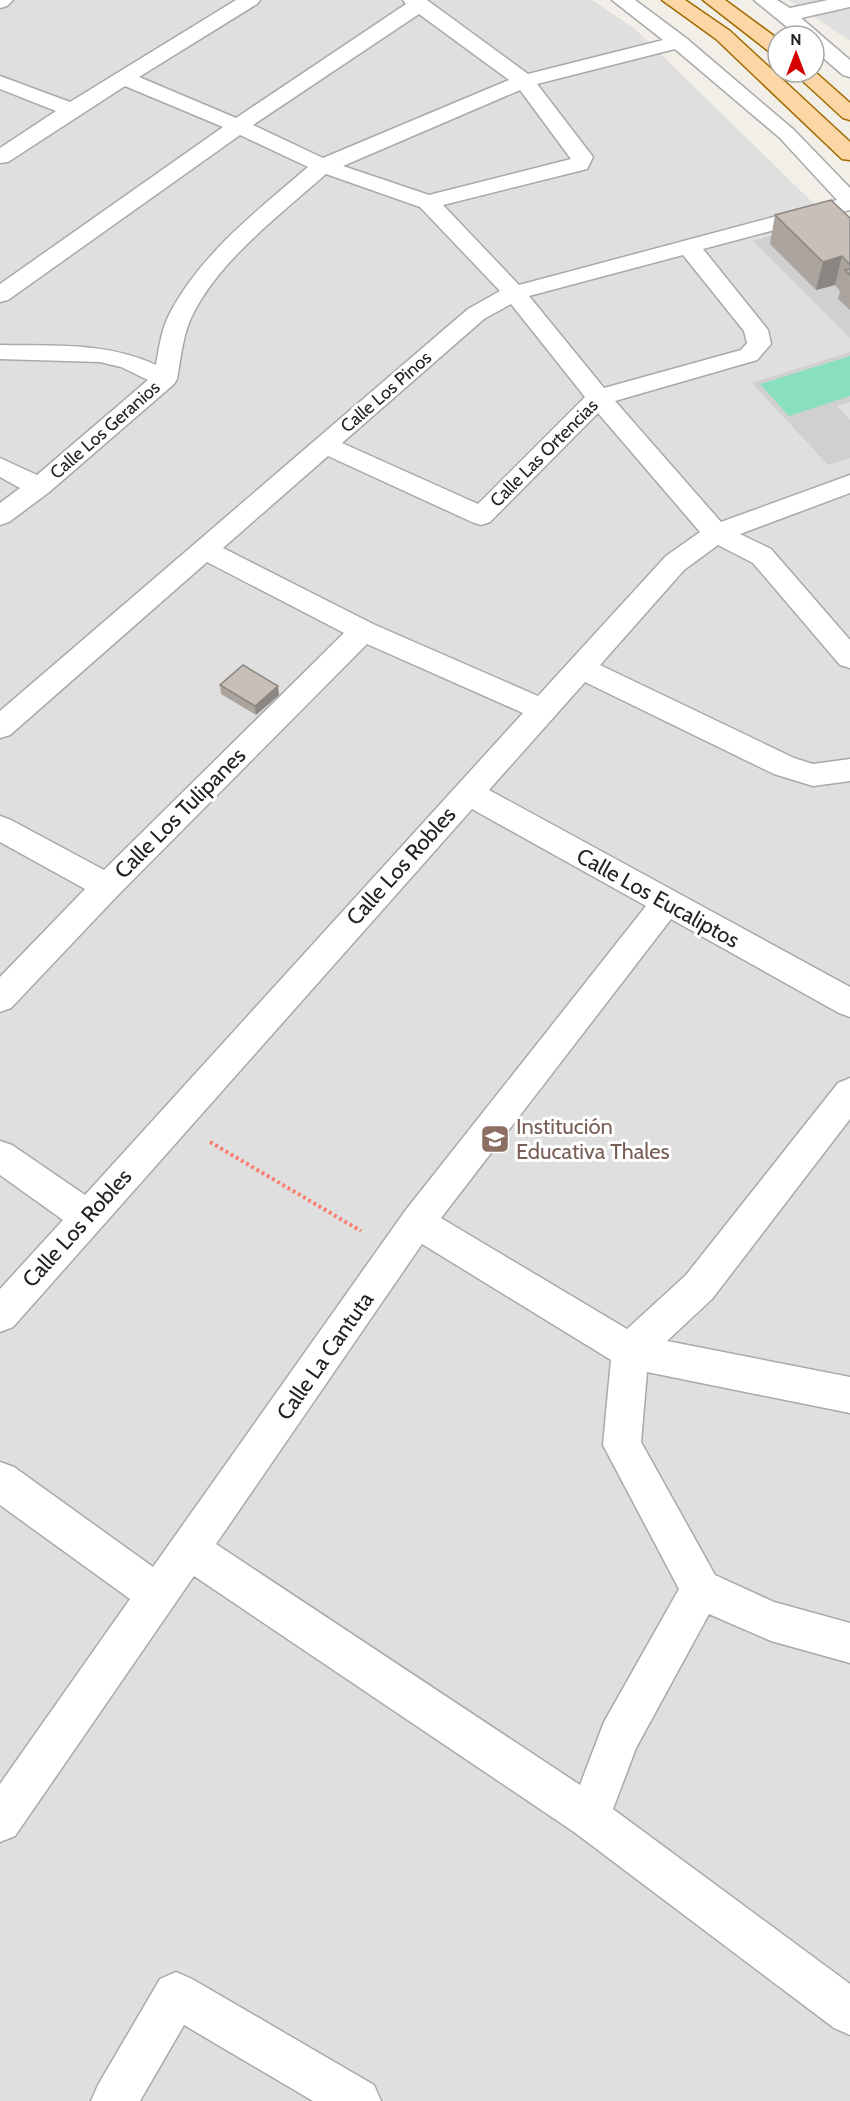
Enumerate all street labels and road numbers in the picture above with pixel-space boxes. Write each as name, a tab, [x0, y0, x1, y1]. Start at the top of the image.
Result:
street label: Calle Los Pinos	[336, 347, 436, 437]
street label: Calle Los Geranios	[46, 376, 164, 484]
street label: Calle Las Ortencias	[486, 395, 602, 511]
street label: Calle Los Tulipanes	[109, 742, 251, 884]
street label: Calle Los Robles	[341, 801, 461, 931]
street label: Calle Los Eucaliptos	[572, 842, 744, 954]
street label: Calle Los Robles	[17, 1163, 137, 1293]
street label: Calle La Cantuta	[271, 1286, 379, 1425]

